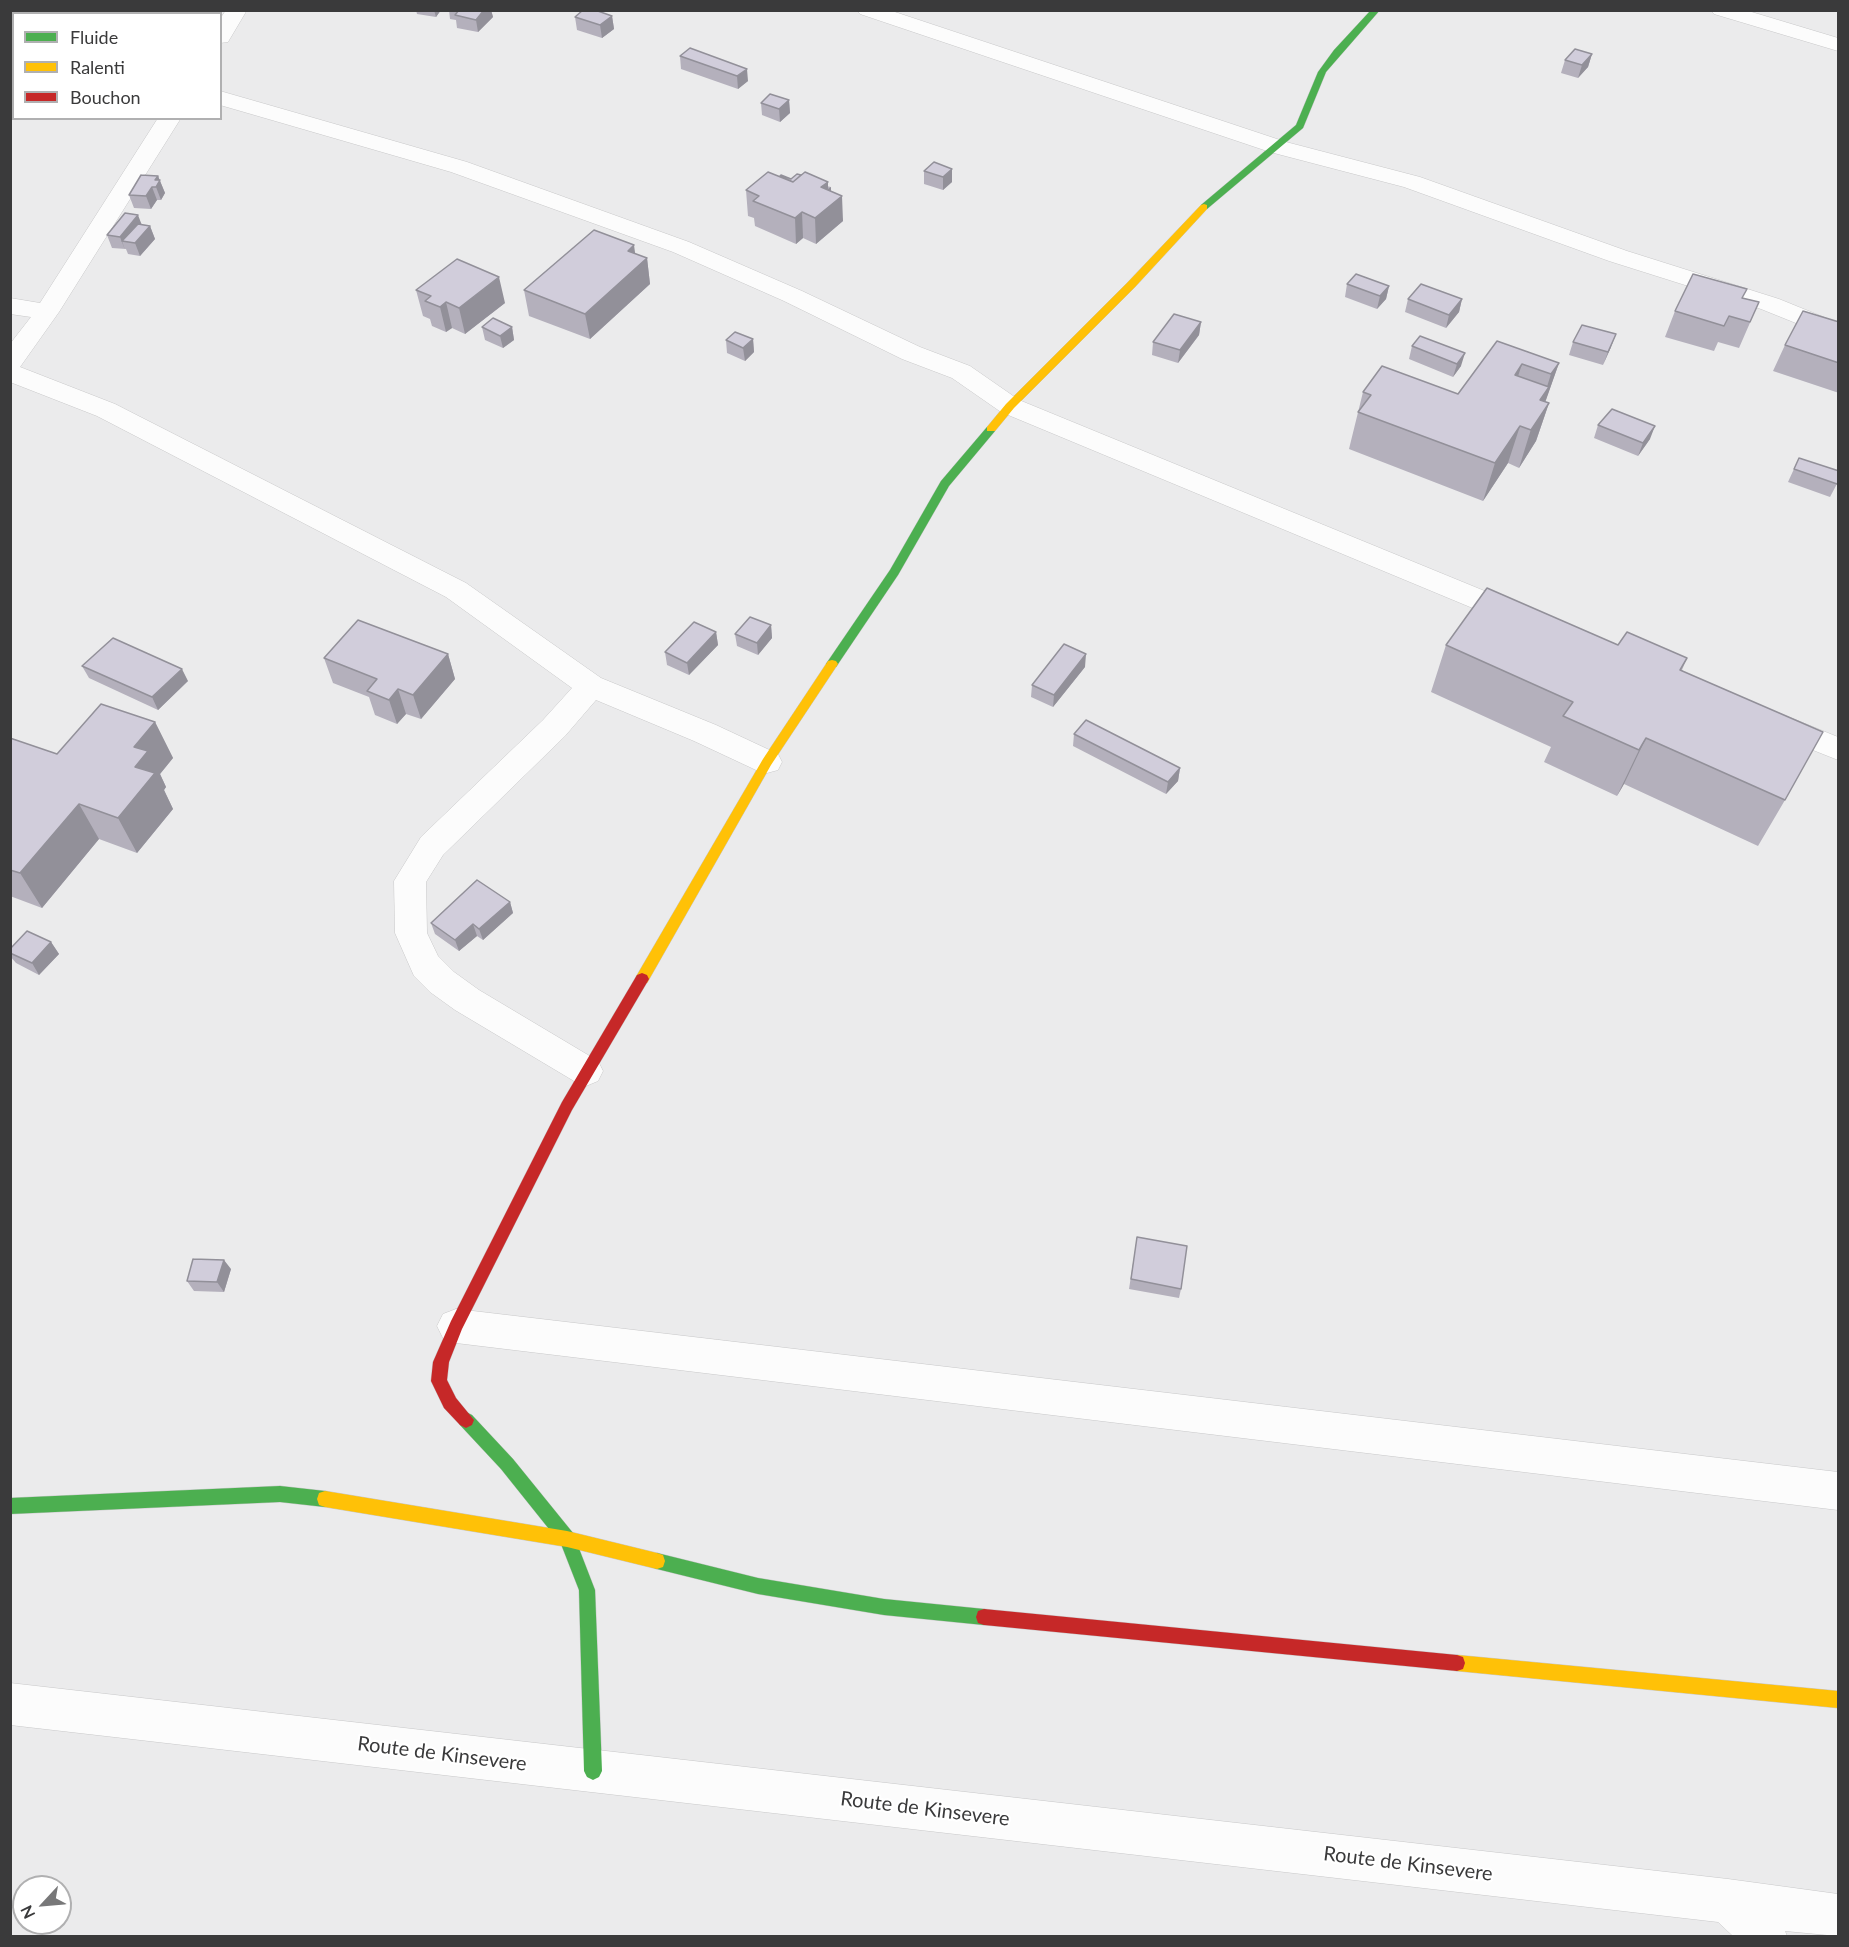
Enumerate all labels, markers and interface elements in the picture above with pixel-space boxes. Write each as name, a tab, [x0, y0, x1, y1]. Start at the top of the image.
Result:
legend	[12, 12, 222, 120]
text: Fluide	[70, 26, 118, 48]
text: Ralenti	[70, 56, 125, 78]
text: Bouchon	[70, 86, 141, 108]
street label: Route de Kinsevere	[356, 1732, 528, 1776]
street label: Route de Kinsevere	[839, 1787, 1011, 1831]
street label: Route de Kinsevere	[1322, 1842, 1494, 1886]
north arrow	[12, 1875, 72, 1935]
text: N	[16, 1903, 38, 1922]

